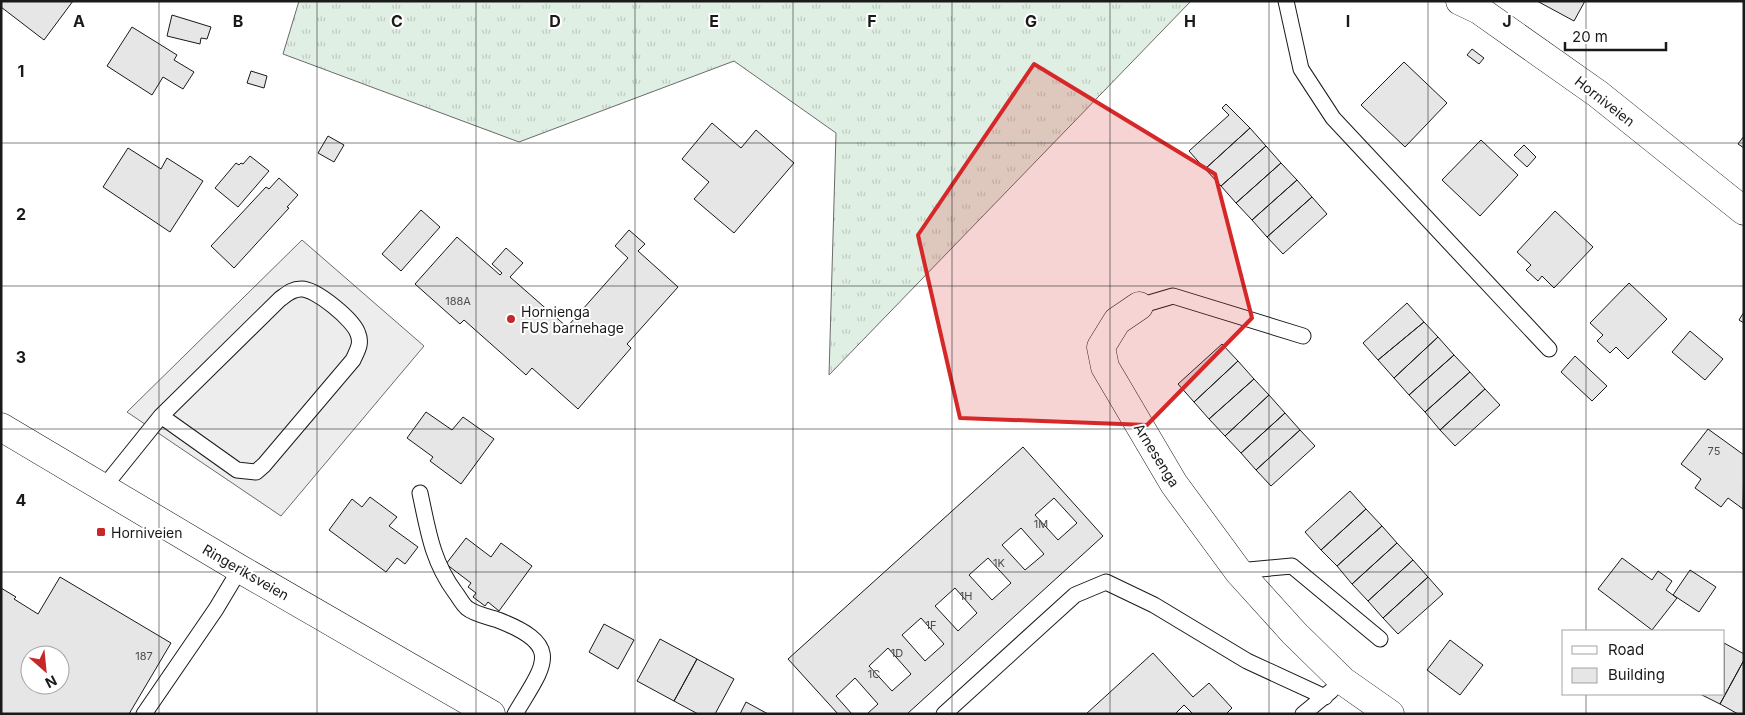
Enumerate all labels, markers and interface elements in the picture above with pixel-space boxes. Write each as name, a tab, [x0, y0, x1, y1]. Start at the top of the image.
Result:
text: A	[73, 11, 85, 31]
text: B	[233, 11, 243, 31]
text: C	[391, 11, 403, 31]
text: D	[549, 11, 561, 31]
text: E	[709, 11, 719, 31]
text: F	[867, 11, 877, 31]
text: G	[1025, 11, 1037, 31]
text: H	[1184, 11, 1196, 31]
text: I	[1346, 11, 1350, 31]
text: J	[1502, 11, 1512, 31]
scale bar	[1565, 20, 1666, 52]
text: 20 m	[1572, 27, 1608, 46]
text: 1	[18, 61, 24, 81]
street label: Horniveien	[1572, 72, 1638, 130]
text: 2	[16, 204, 26, 224]
house number: 188A	[445, 294, 471, 308]
place label: Hornienga FUS barnehage	[521, 303, 624, 336]
marker: Hornienga FUS barnehage	[505, 313, 517, 325]
text: 3	[16, 347, 26, 367]
street label: Arnesenga	[1131, 420, 1183, 490]
house number: 75	[1708, 444, 1721, 458]
text: 4	[16, 490, 27, 510]
house number: 1M	[1034, 517, 1048, 531]
place label: Horniveien	[111, 524, 183, 541]
marker: Horniveien	[95, 526, 107, 538]
street label: Ringeriksveien	[200, 540, 292, 604]
house number: 1K	[993, 556, 1006, 570]
house number: 1H	[960, 589, 972, 603]
house number: 1F	[926, 618, 936, 632]
legend	[1562, 630, 1725, 695]
text: Road	[1608, 640, 1644, 659]
north arrow	[20, 645, 70, 695]
house number: 1D	[891, 646, 903, 660]
house number: 187	[135, 649, 153, 663]
text: Building	[1608, 665, 1665, 684]
house number: 1C	[868, 667, 880, 681]
text: N	[43, 672, 60, 692]

